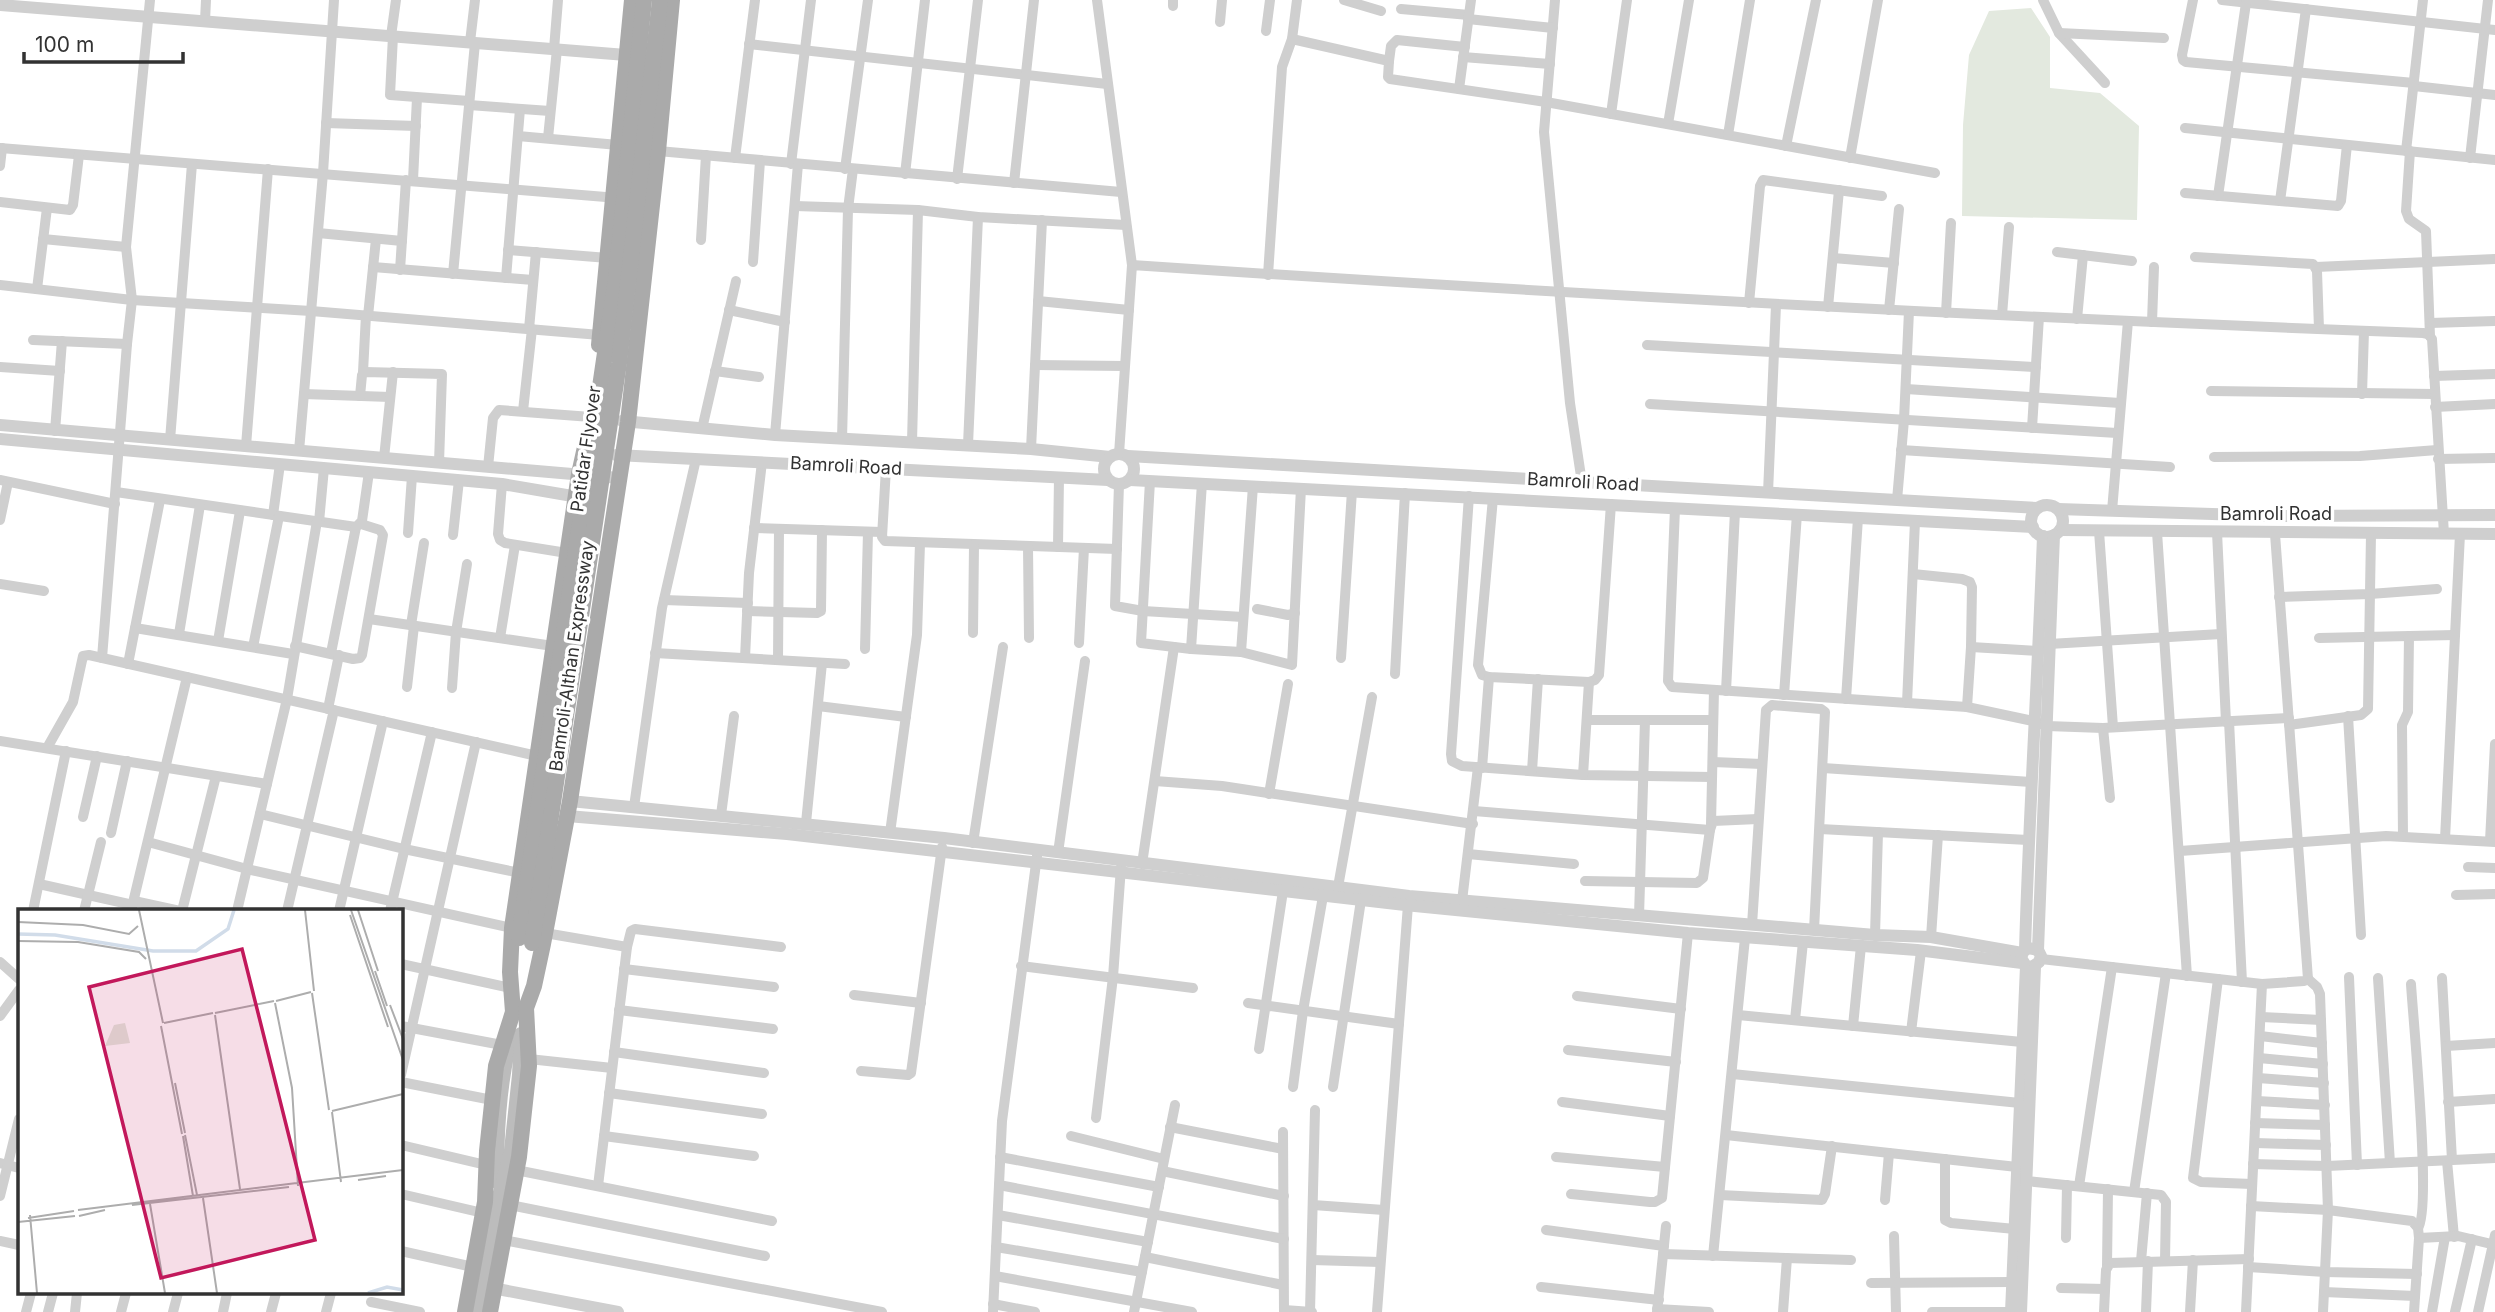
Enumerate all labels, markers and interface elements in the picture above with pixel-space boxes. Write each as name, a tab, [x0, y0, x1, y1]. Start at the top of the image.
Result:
scale bar	[24, 21, 184, 65]
text: 100 m	[35, 32, 94, 57]
street label: Patidar Flyover	[566, 384, 605, 513]
street label: Bamroli Road	[789, 452, 903, 479]
street label: Bamroli Road	[1526, 468, 1640, 495]
street label: Bamroli Road	[2220, 503, 2332, 524]
street label: Bamroli-Althan Expressway	[545, 539, 598, 773]
inset map	[18, 909, 402, 1294]

